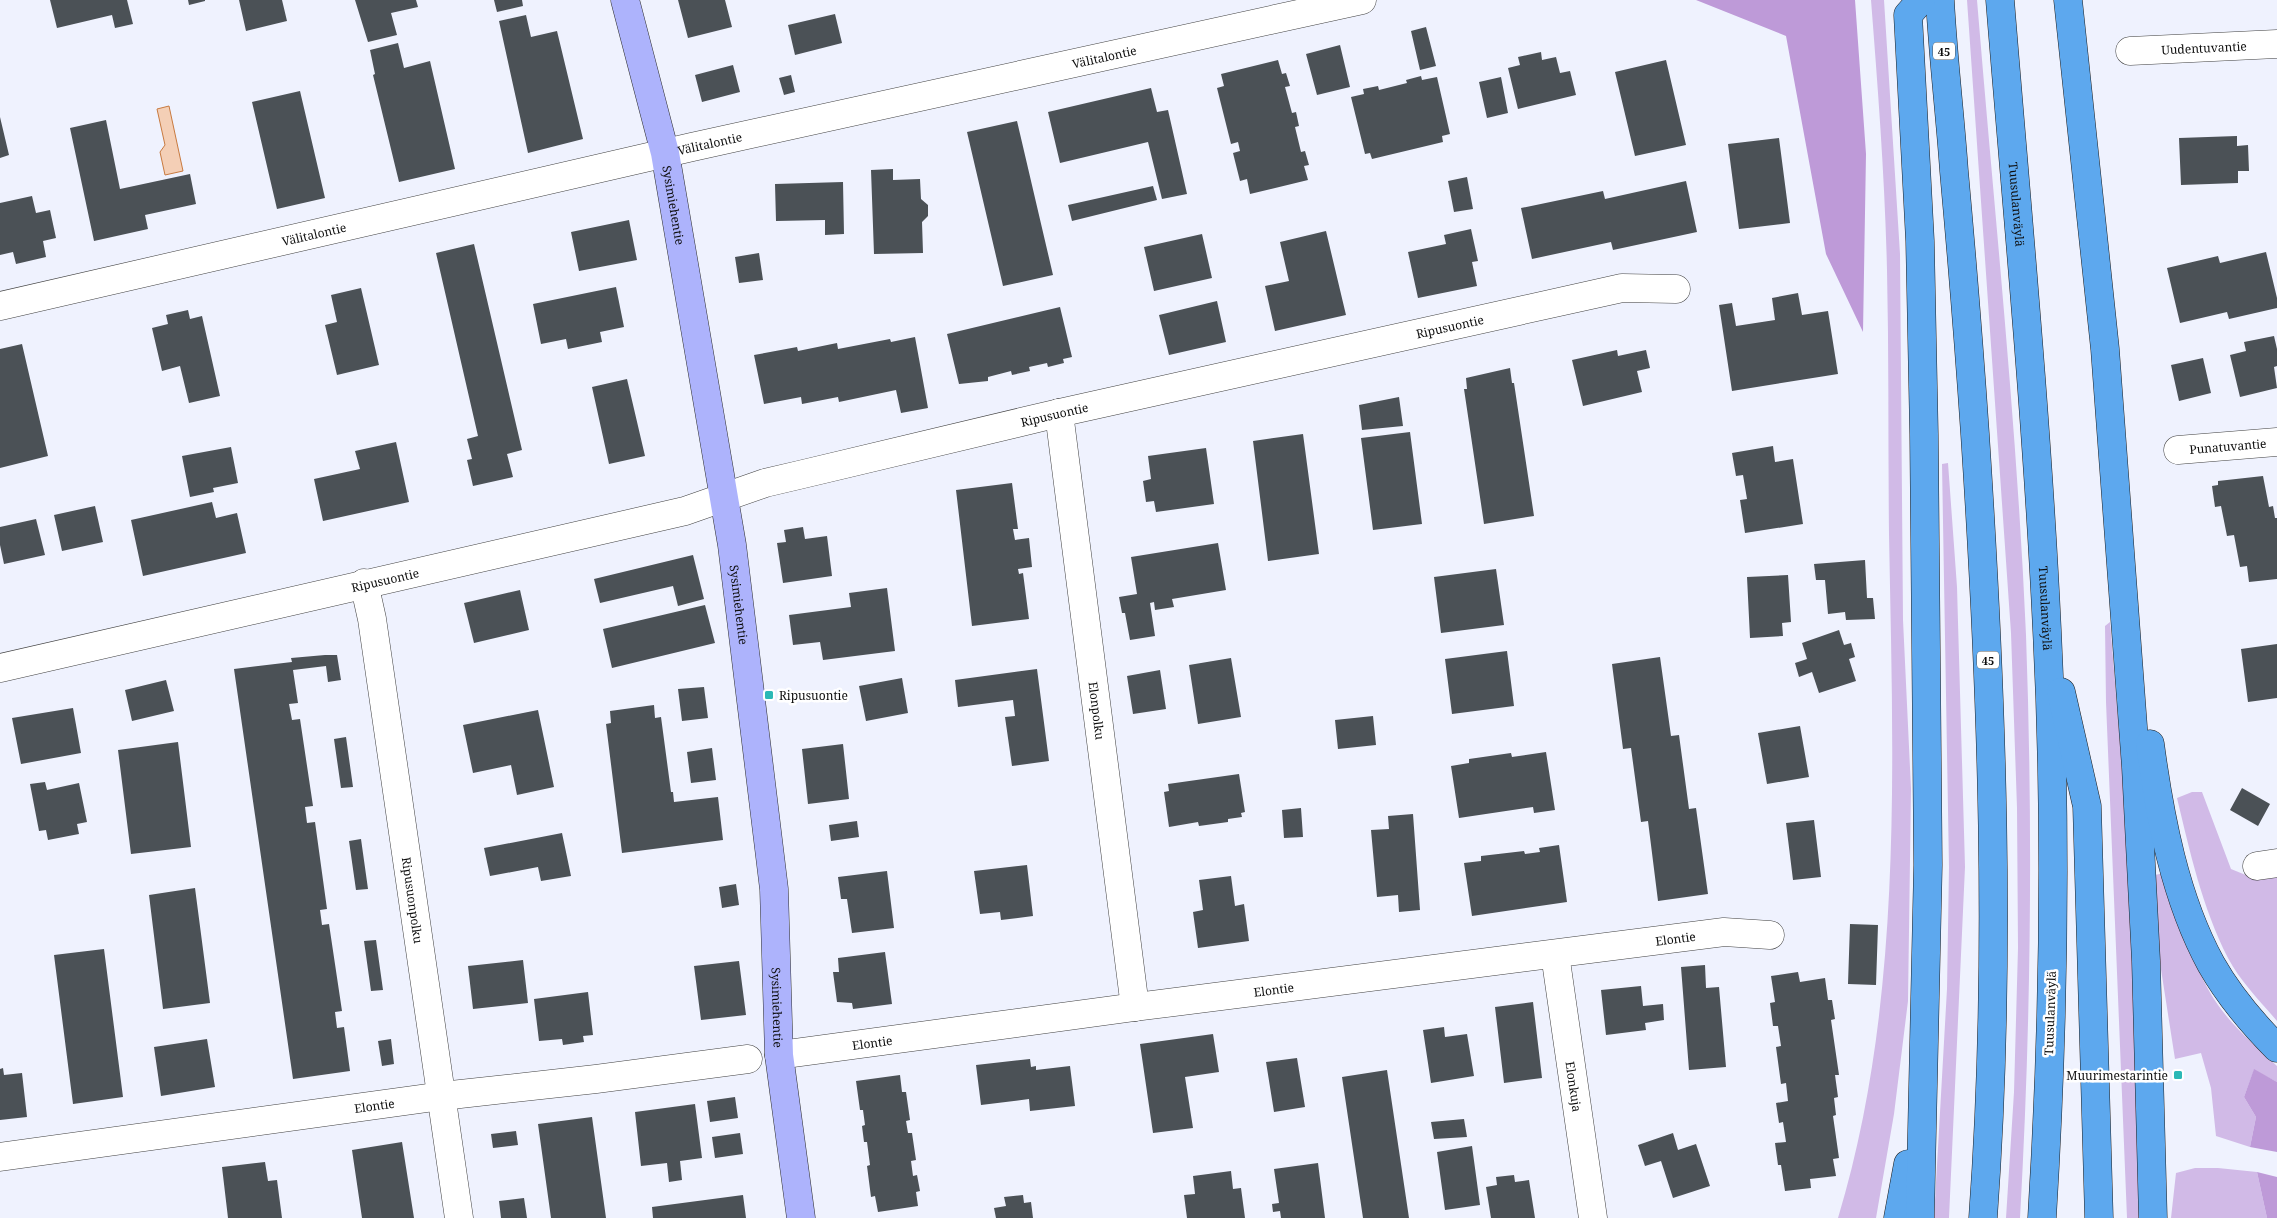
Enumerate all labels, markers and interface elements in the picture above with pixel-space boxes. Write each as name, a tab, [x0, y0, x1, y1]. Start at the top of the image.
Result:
street label: Uudentuvantie	[2161, 37, 2247, 58]
street label: Välitalontie	[1070, 41, 1138, 72]
road number: 45	[1933, 42, 1955, 59]
street label: Välitalontie	[676, 128, 743, 159]
street label: Tuusulanväylä	[2005, 161, 2029, 247]
street label: Sysimiehentie	[659, 164, 689, 246]
street label: Välitalontie	[280, 218, 348, 250]
street label: Ripusuontie	[1414, 310, 1485, 342]
street label: Ripusuontie	[1019, 398, 1090, 430]
street label: Punatuvantie	[2189, 434, 2267, 458]
street label: Ripusuontie	[350, 564, 421, 596]
street label: Sysimiehentie	[726, 564, 753, 646]
street label: Tuusulanväylä	[2035, 565, 2057, 651]
road number: 45	[1977, 652, 1999, 668]
street label: Elonpolku	[1085, 680, 1109, 741]
place label: Ripusuontie	[779, 687, 848, 704]
marker: Ripusuontie	[763, 689, 775, 701]
street label: Ripusuonpolku	[398, 856, 428, 945]
street label: Elontie	[1654, 927, 1697, 949]
street label: Sysimiehentie	[768, 967, 787, 1048]
street label: Tuusulanväylä	[2040, 970, 2060, 1056]
street label: Elontie	[1253, 978, 1295, 1000]
street label: Elontie	[851, 1031, 893, 1054]
street label: Elonkuja	[1562, 1060, 1586, 1113]
place label: Muurimestarintie	[2066, 1067, 2168, 1084]
marker: Muurimestarintie	[2172, 1069, 2184, 1081]
street label: Elontie	[353, 1094, 396, 1117]

